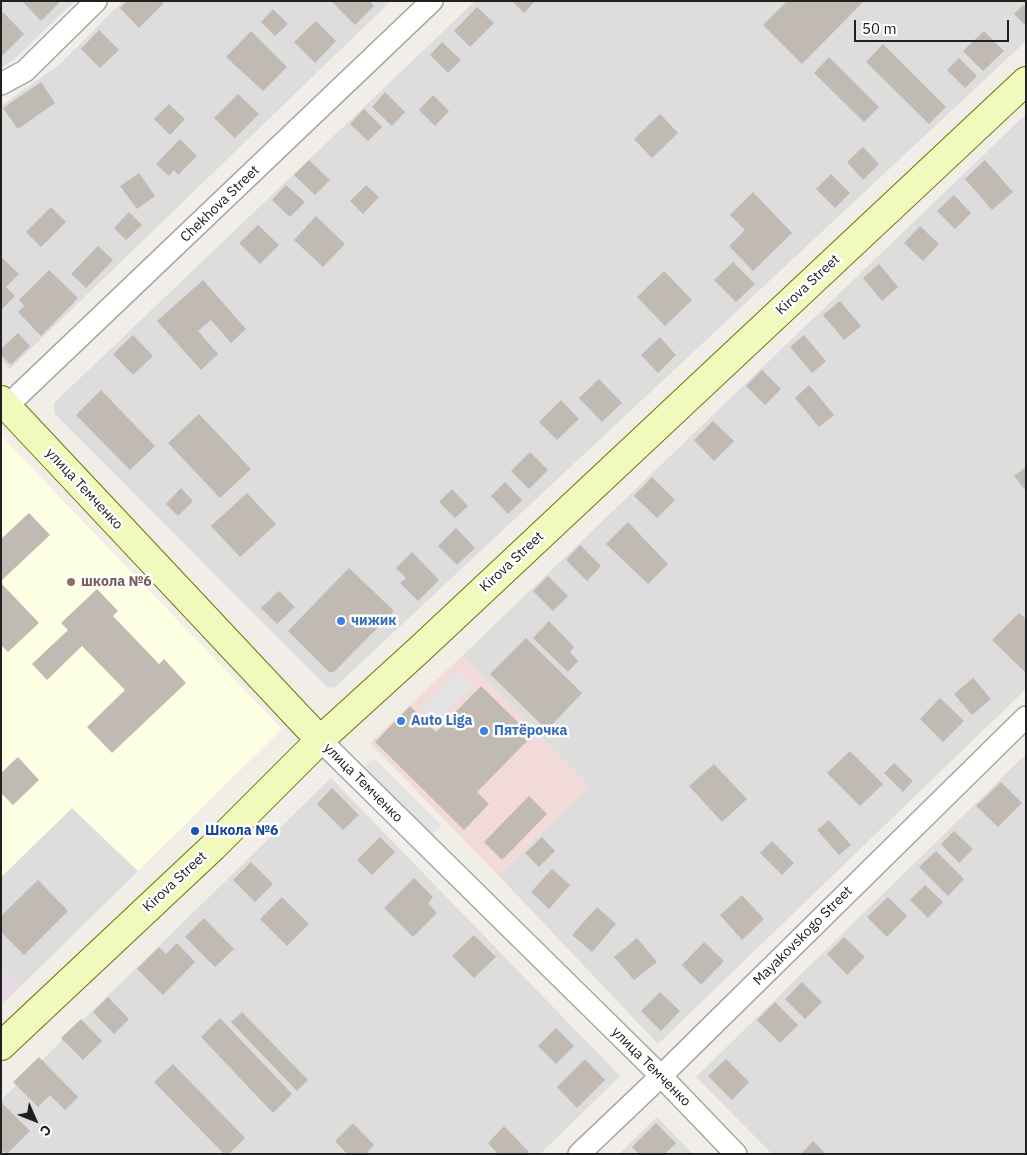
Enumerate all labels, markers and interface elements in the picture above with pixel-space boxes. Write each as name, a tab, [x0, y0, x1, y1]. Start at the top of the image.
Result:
scale bar	[857, 10, 1012, 42]
text: 50 m	[862, 19, 897, 38]
street label: Chekhova Street	[177, 162, 263, 246]
street label: Kirova Street	[773, 251, 843, 319]
street label: улица Темченко	[42, 445, 126, 533]
street label: Kirova Street	[477, 528, 547, 596]
place label: школа №6	[81, 574, 152, 590]
marker: школа №6	[65, 576, 77, 588]
place label: чижик	[351, 613, 397, 629]
marker: чижик	[335, 615, 347, 627]
place label: Auto Liga	[411, 713, 473, 729]
marker: Auto Liga	[395, 715, 407, 727]
place label: Пятёрочка	[494, 723, 567, 739]
marker: Пятёрочка	[478, 725, 490, 737]
street label: улица Темченко	[320, 740, 406, 826]
place label: Школа №6	[205, 823, 278, 839]
marker: Школа №6	[189, 825, 201, 837]
street label: Kirova Street	[140, 848, 210, 916]
street label: Mayakovskogo Street	[750, 883, 856, 989]
street label: улица Темченко	[608, 1024, 694, 1110]
north arrow	[10, 1095, 60, 1145]
text: С	[36, 1121, 55, 1140]

